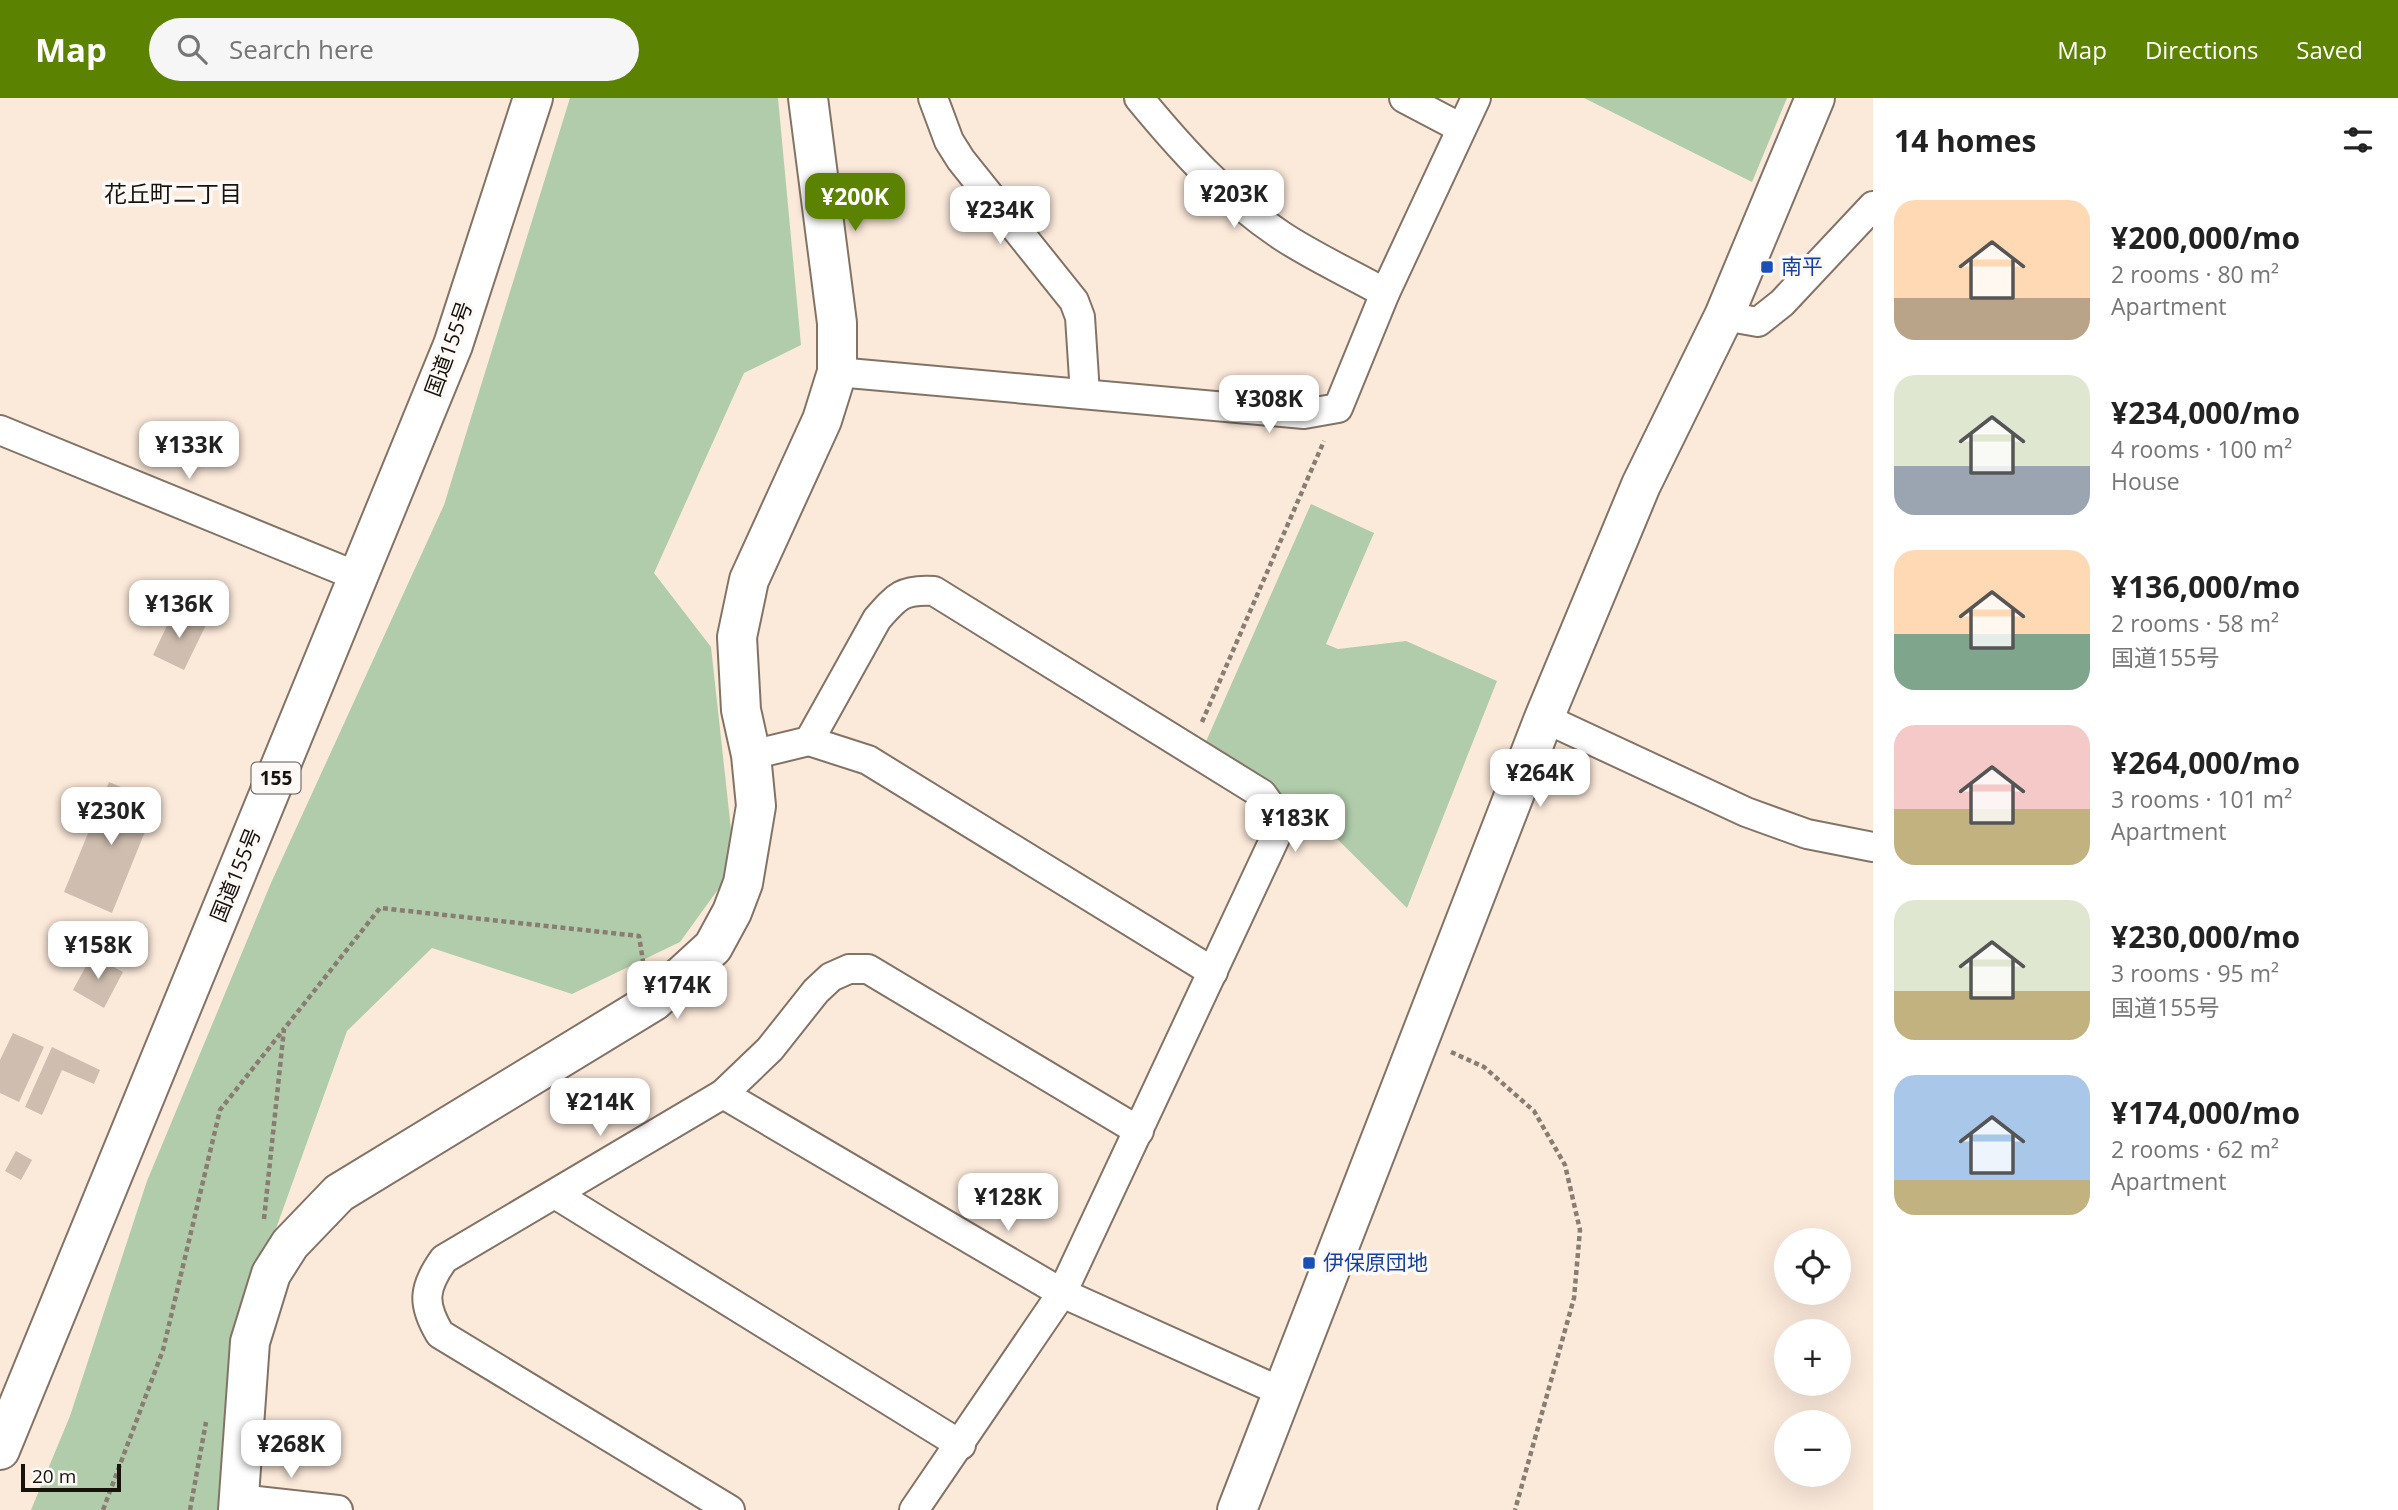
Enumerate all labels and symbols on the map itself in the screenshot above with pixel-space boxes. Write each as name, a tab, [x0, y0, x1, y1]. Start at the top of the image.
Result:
pin: ¥203K	[1185, 170, 1283, 230]
pin: ¥200K	[806, 174, 904, 233]
district label: 花丘町二丁目	[104, 177, 242, 209]
pin: ¥234K	[951, 186, 1049, 246]
place label: 南平	[1781, 252, 1823, 280]
marker: 南平	[1759, 259, 1775, 275]
street label: 国道155号	[418, 297, 478, 400]
pin: ¥308K	[1220, 376, 1318, 435]
pin: ¥133K	[140, 422, 238, 481]
pin: ¥136K	[130, 580, 228, 640]
pin: ¥264K	[1491, 750, 1589, 809]
road number: 155	[252, 762, 300, 793]
pin: ¥230K	[62, 788, 160, 847]
pin: ¥183K	[1246, 794, 1344, 854]
street label: 国道155号	[204, 823, 267, 926]
pin: ¥158K	[49, 922, 147, 981]
pin: ¥174K	[628, 962, 726, 1021]
pin: ¥214K	[551, 1079, 649, 1138]
pin: ¥128K	[959, 1174, 1057, 1233]
place label: 伊保原団地	[1323, 1248, 1428, 1276]
marker: 伊保原団地	[1301, 1255, 1317, 1271]
pin: ¥268K	[242, 1420, 340, 1480]
scale bar	[21, 1461, 121, 1493]

